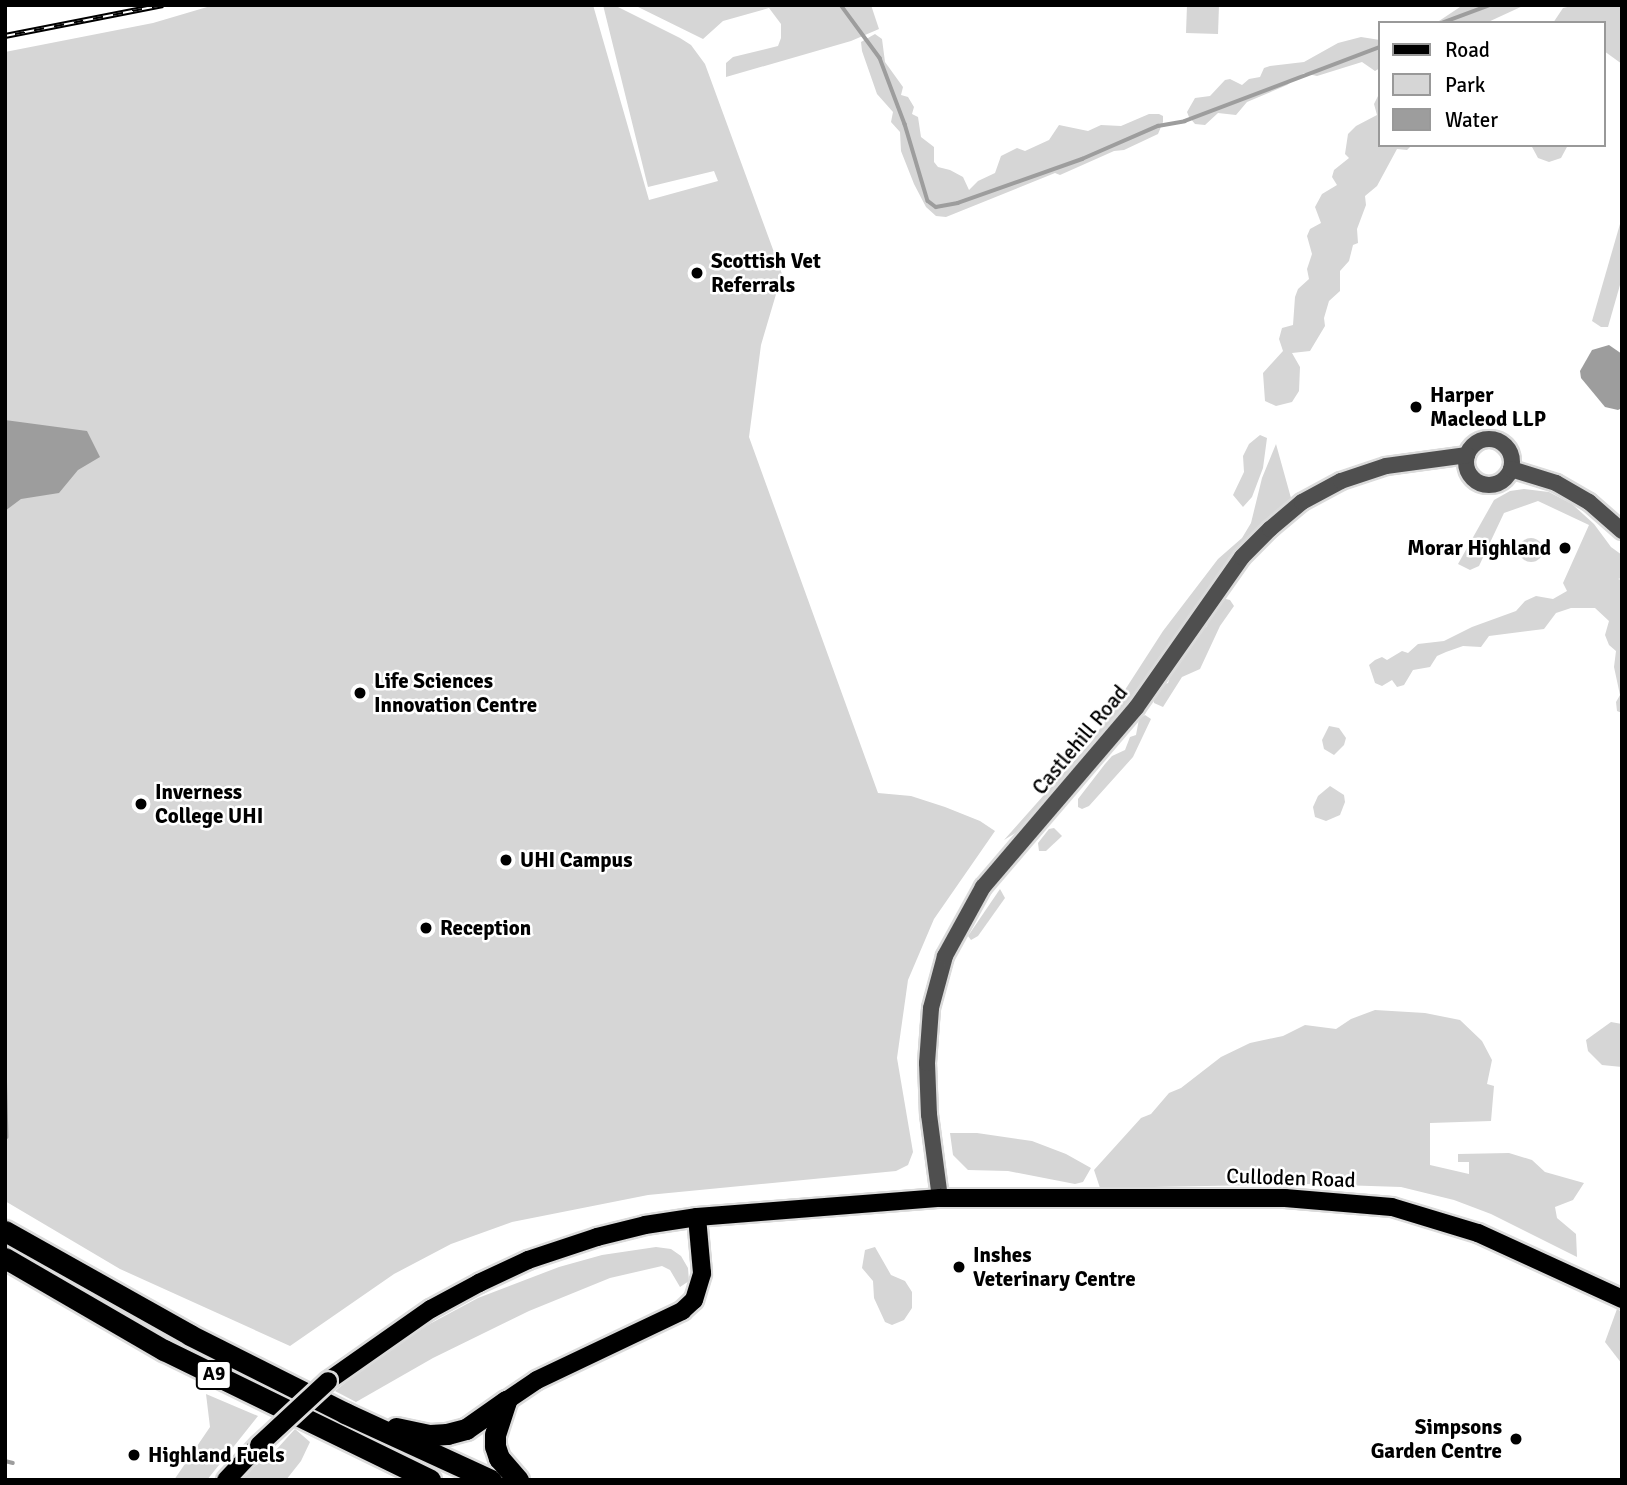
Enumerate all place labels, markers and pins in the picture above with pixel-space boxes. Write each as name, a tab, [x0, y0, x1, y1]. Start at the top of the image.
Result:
place label: Scottish Vet Referrals	[711, 248, 821, 298]
marker: Scottish Vet Referrals	[689, 265, 705, 281]
place label: Harper Macleod LLP	[1430, 382, 1546, 432]
marker: Harper Macleod LLP	[1408, 399, 1424, 415]
place label: Morar Highland	[1407, 535, 1551, 561]
marker: Morar Highland	[1557, 540, 1573, 556]
place label: Life Sciences Innovation Centre	[374, 668, 537, 718]
marker: Life Sciences Innovation Centre	[352, 685, 368, 701]
place label: Inverness College UHI	[155, 779, 263, 829]
marker: Inverness College UHI	[133, 796, 149, 812]
place label: UHI Campus	[520, 847, 632, 873]
marker: UHI Campus	[498, 852, 514, 868]
place label: Reception	[440, 915, 531, 941]
marker: Reception	[418, 920, 434, 936]
place label: Inshes Veterinary Centre	[973, 1242, 1136, 1292]
marker: Inshes Veterinary Centre	[951, 1259, 967, 1275]
place label: Simpsons Garden Centre	[1371, 1414, 1502, 1464]
marker: Simpsons Garden Centre	[1508, 1431, 1524, 1447]
place label: Highland Fuels	[148, 1442, 285, 1468]
marker: Highland Fuels	[126, 1447, 142, 1463]

